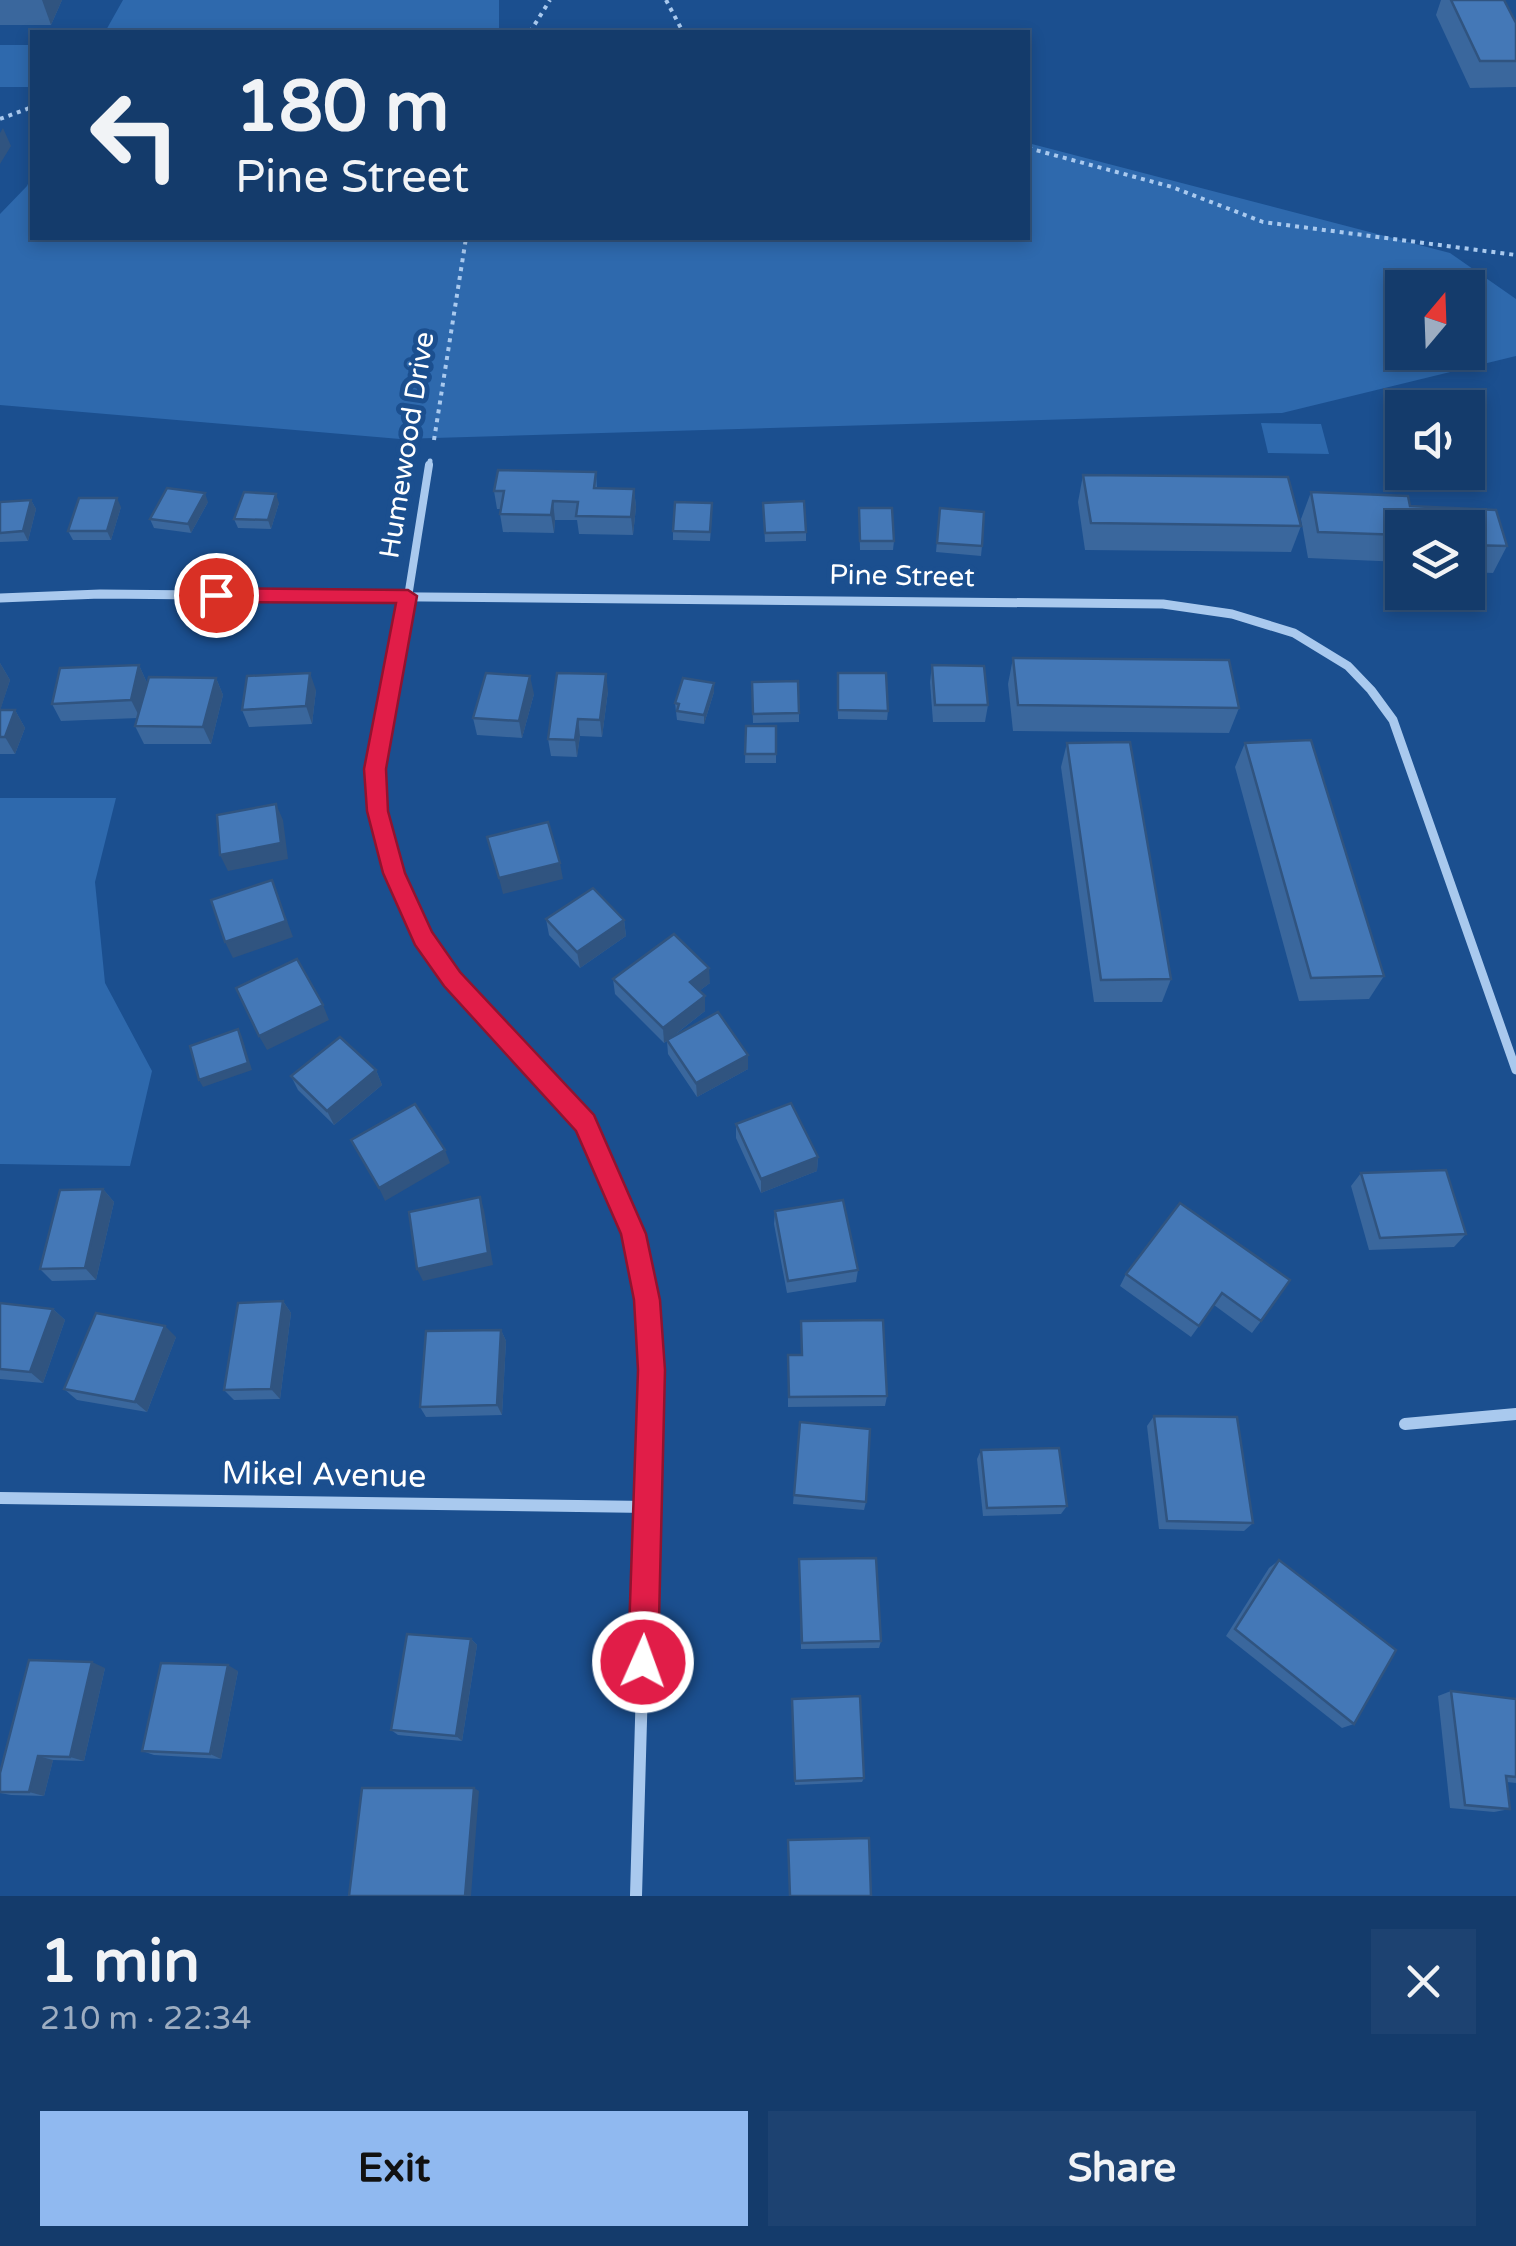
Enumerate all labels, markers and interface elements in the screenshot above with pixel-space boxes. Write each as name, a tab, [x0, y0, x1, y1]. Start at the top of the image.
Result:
text: 180 m	[235, 66, 449, 150]
icon: left	[70, 70, 200, 200]
text: Pine Street	[235, 151, 469, 205]
north arrow	[1385, 270, 1485, 370]
map controls	[1385, 270, 1485, 610]
street label: Humewood Drive	[372, 329, 442, 561]
button: sound	[1385, 390, 1485, 490]
button: layers	[1385, 510, 1485, 610]
pin	[174, 553, 259, 638]
street label: Pine Street	[829, 558, 975, 594]
icon: arrive	[189, 568, 244, 623]
street label: Mikel Avenue	[221, 1454, 427, 1496]
position arrow	[591, 1610, 695, 1714]
text: 1 min	[40, 1926, 200, 1998]
button: close	[1371, 1929, 1476, 2034]
text: 210 m · 22:34	[40, 2000, 252, 2038]
button: Exit	[40, 2111, 748, 2226]
button: Share	[768, 2111, 1476, 2226]

